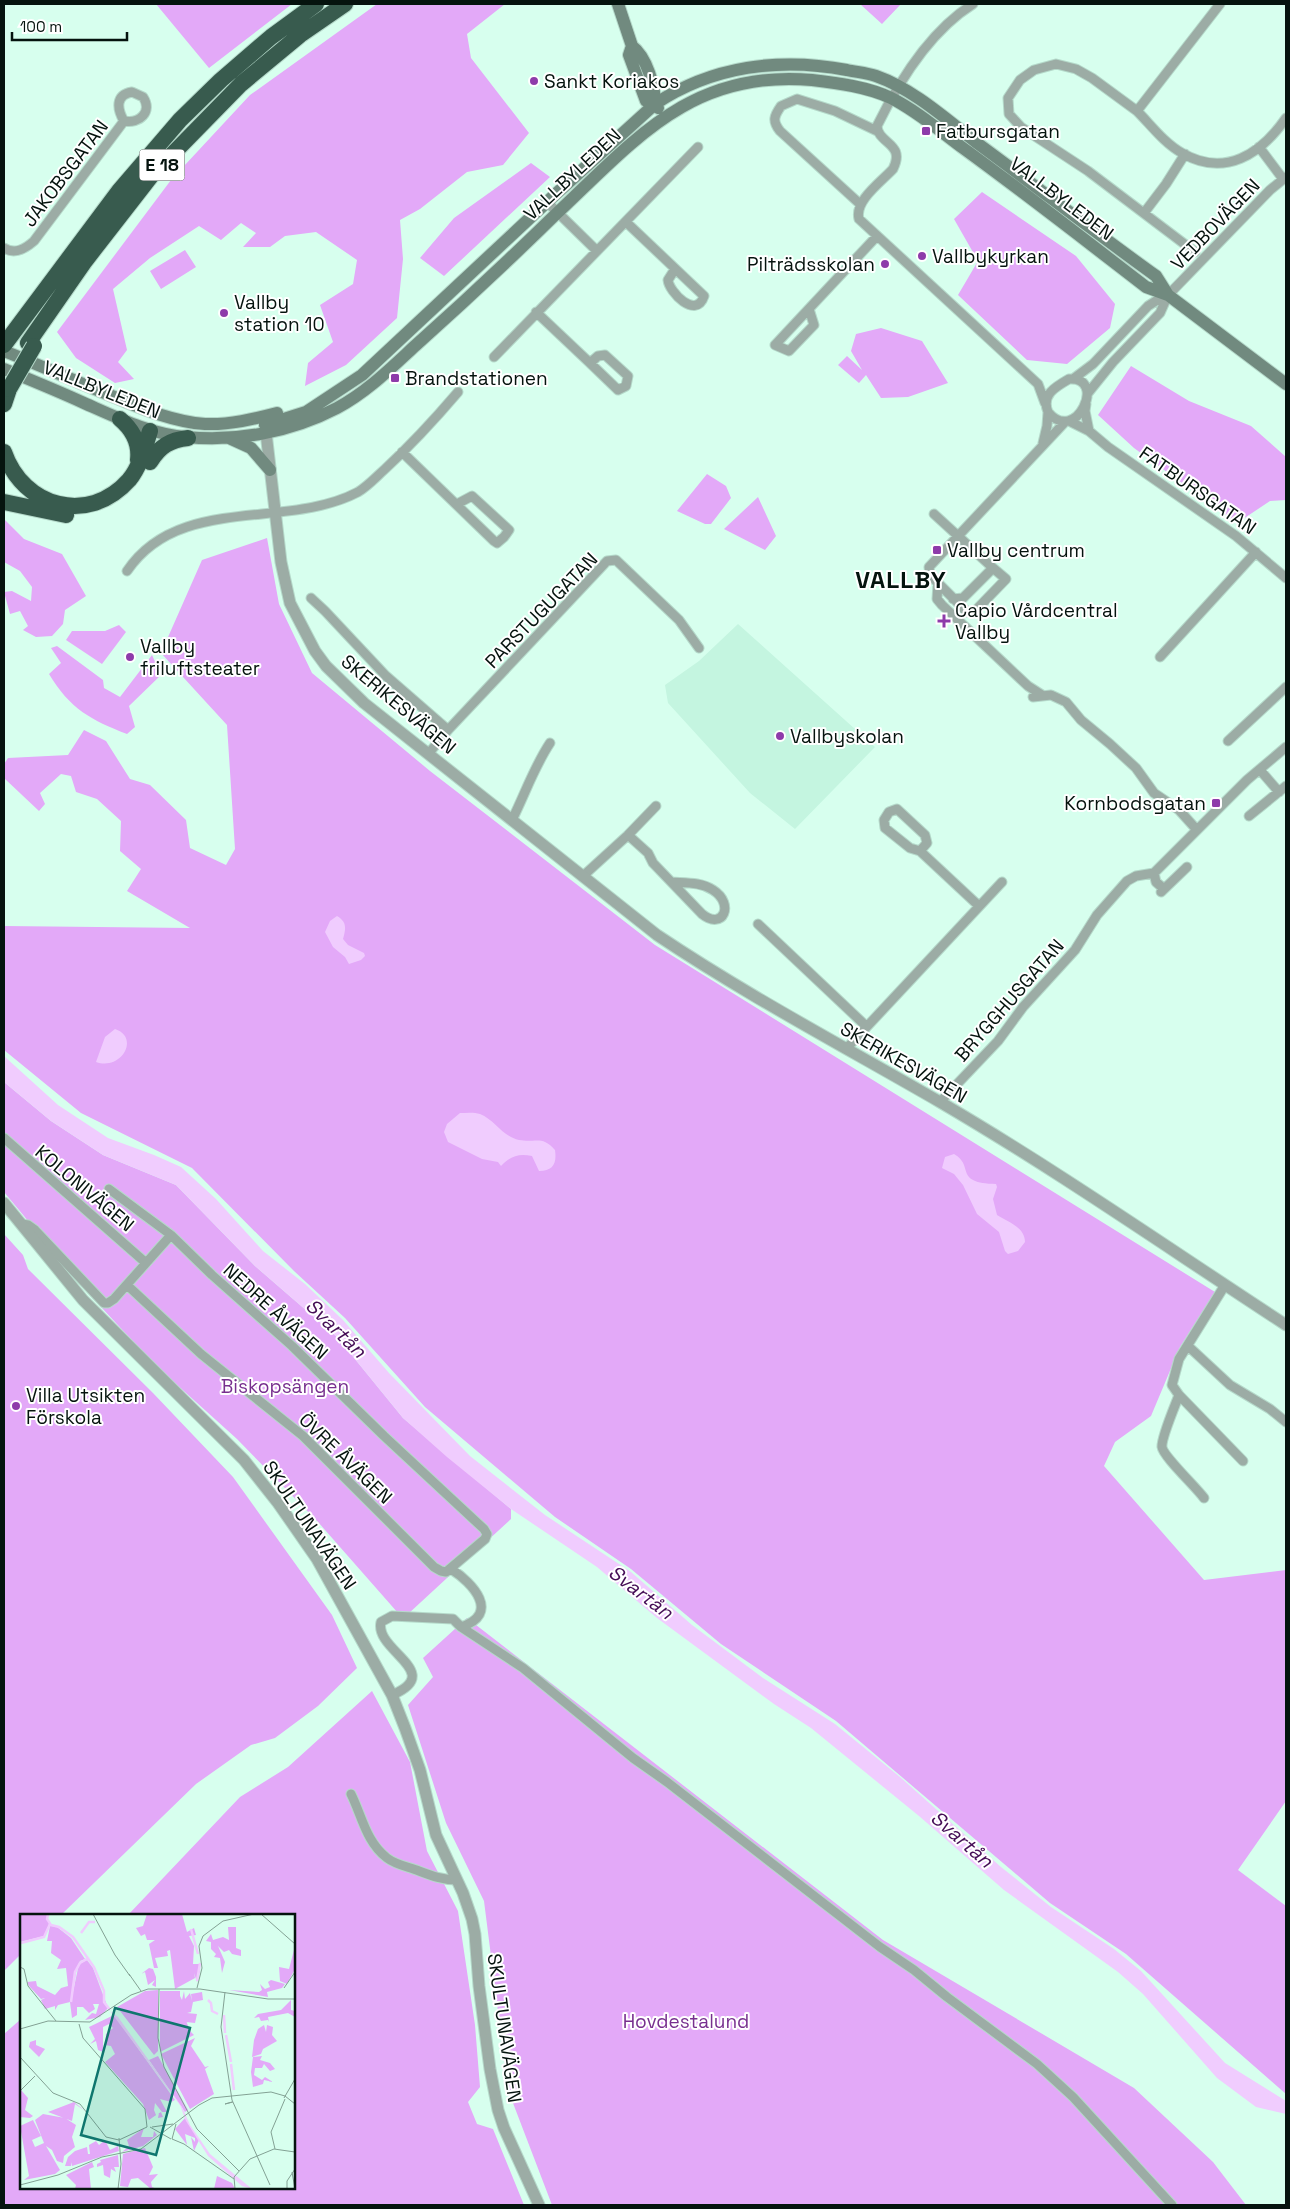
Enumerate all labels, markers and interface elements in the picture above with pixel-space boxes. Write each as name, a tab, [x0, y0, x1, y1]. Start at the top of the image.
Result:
scale bar	[12, 10, 128, 42]
text: 100 m	[20, 17, 62, 36]
place label: Sankt Koriakos	[544, 69, 679, 94]
marker: Sankt Koriakos	[528, 75, 540, 87]
street label: JAKOBSGATAN	[17, 115, 114, 232]
place label: Fatbursgatan	[936, 119, 1060, 144]
street label: VALLBYLEDEN	[518, 123, 626, 226]
marker: Fatbursgatan	[920, 125, 932, 137]
road number: E 18	[140, 150, 184, 180]
street label: VALLBYLEDEN	[1005, 151, 1119, 246]
street label: VEDBOVÄGEN	[1165, 173, 1265, 275]
place label: Vallbykyrkan	[932, 244, 1049, 269]
marker: Vallbykyrkan	[916, 250, 928, 262]
place label: Pilträdsskolan	[747, 252, 875, 277]
marker: Pilträdsskolan	[879, 258, 891, 270]
place label: Vallby station 10	[234, 290, 325, 337]
marker: Vallby station 10	[218, 307, 230, 319]
street label: VALLBYLEDEN	[40, 355, 164, 424]
place label: Brandstationen	[405, 366, 548, 391]
marker: Brandstationen	[389, 372, 401, 384]
street label: FATBURSGATAN	[1134, 441, 1261, 540]
place label: Vallby centrum	[947, 538, 1085, 563]
marker: Vallby centrum	[931, 544, 943, 556]
street label: PARSTUGUGATAN	[480, 547, 603, 674]
district label: VALLBY	[855, 564, 947, 595]
place label: Capio Vårdcentral Vallby	[955, 598, 1118, 645]
marker: Capio Vårdcentral Vallby	[937, 614, 951, 628]
place label: Vallby friluftsteater	[140, 634, 260, 681]
street label: SKERIKESVÄGEN	[336, 649, 461, 760]
marker: Vallby friluftsteater	[124, 651, 136, 663]
place label: Vallbyskolan	[790, 724, 904, 749]
marker: Vallbyskolan	[774, 730, 786, 742]
place label: Kornbodsgatan	[1064, 791, 1206, 816]
marker: Kornbodsgatan	[1210, 797, 1222, 809]
street label: BRYGGHUSGATAN	[949, 934, 1070, 1067]
street label: SKERIKESVÄGEN	[836, 1016, 972, 1109]
street label: KOLONIVÄGEN	[30, 1140, 139, 1237]
street label: NEDRE ÅVÄGEN	[218, 1258, 333, 1365]
water label: Svartån	[300, 1293, 372, 1364]
park label: Biskopsängen	[221, 1374, 349, 1399]
place label: Villa Utsikten Förskola	[26, 1383, 145, 1430]
marker: Villa Utsikten Förskola	[10, 1400, 22, 1412]
street label: ÖVRE ÅVÄGEN	[293, 1407, 398, 1509]
street label: SKULTUNAVÄGEN	[257, 1456, 362, 1595]
water label: Svartån	[603, 1559, 679, 1625]
water label: Svartån	[925, 1805, 999, 1874]
inset map	[20, 1914, 295, 2189]
street label: SKULTUNAVÄGEN	[482, 1952, 527, 2104]
park label: Hovdestalund	[623, 2009, 749, 2034]

